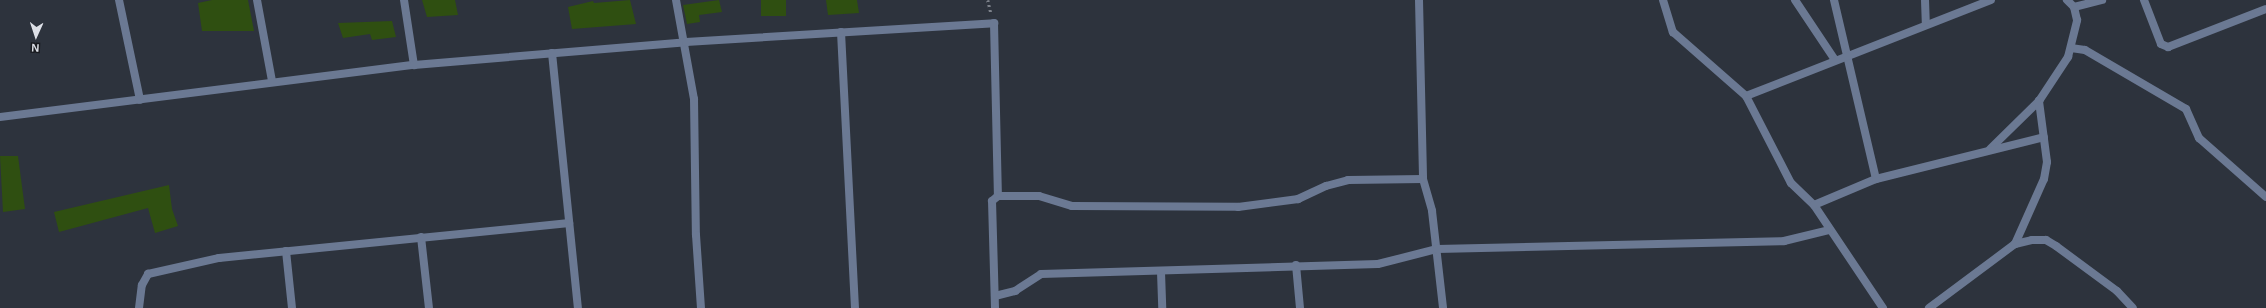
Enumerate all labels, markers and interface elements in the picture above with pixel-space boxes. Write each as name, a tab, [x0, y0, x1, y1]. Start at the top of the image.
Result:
north arrow	[16, 16, 56, 56]
text: N	[31, 42, 40, 54]

